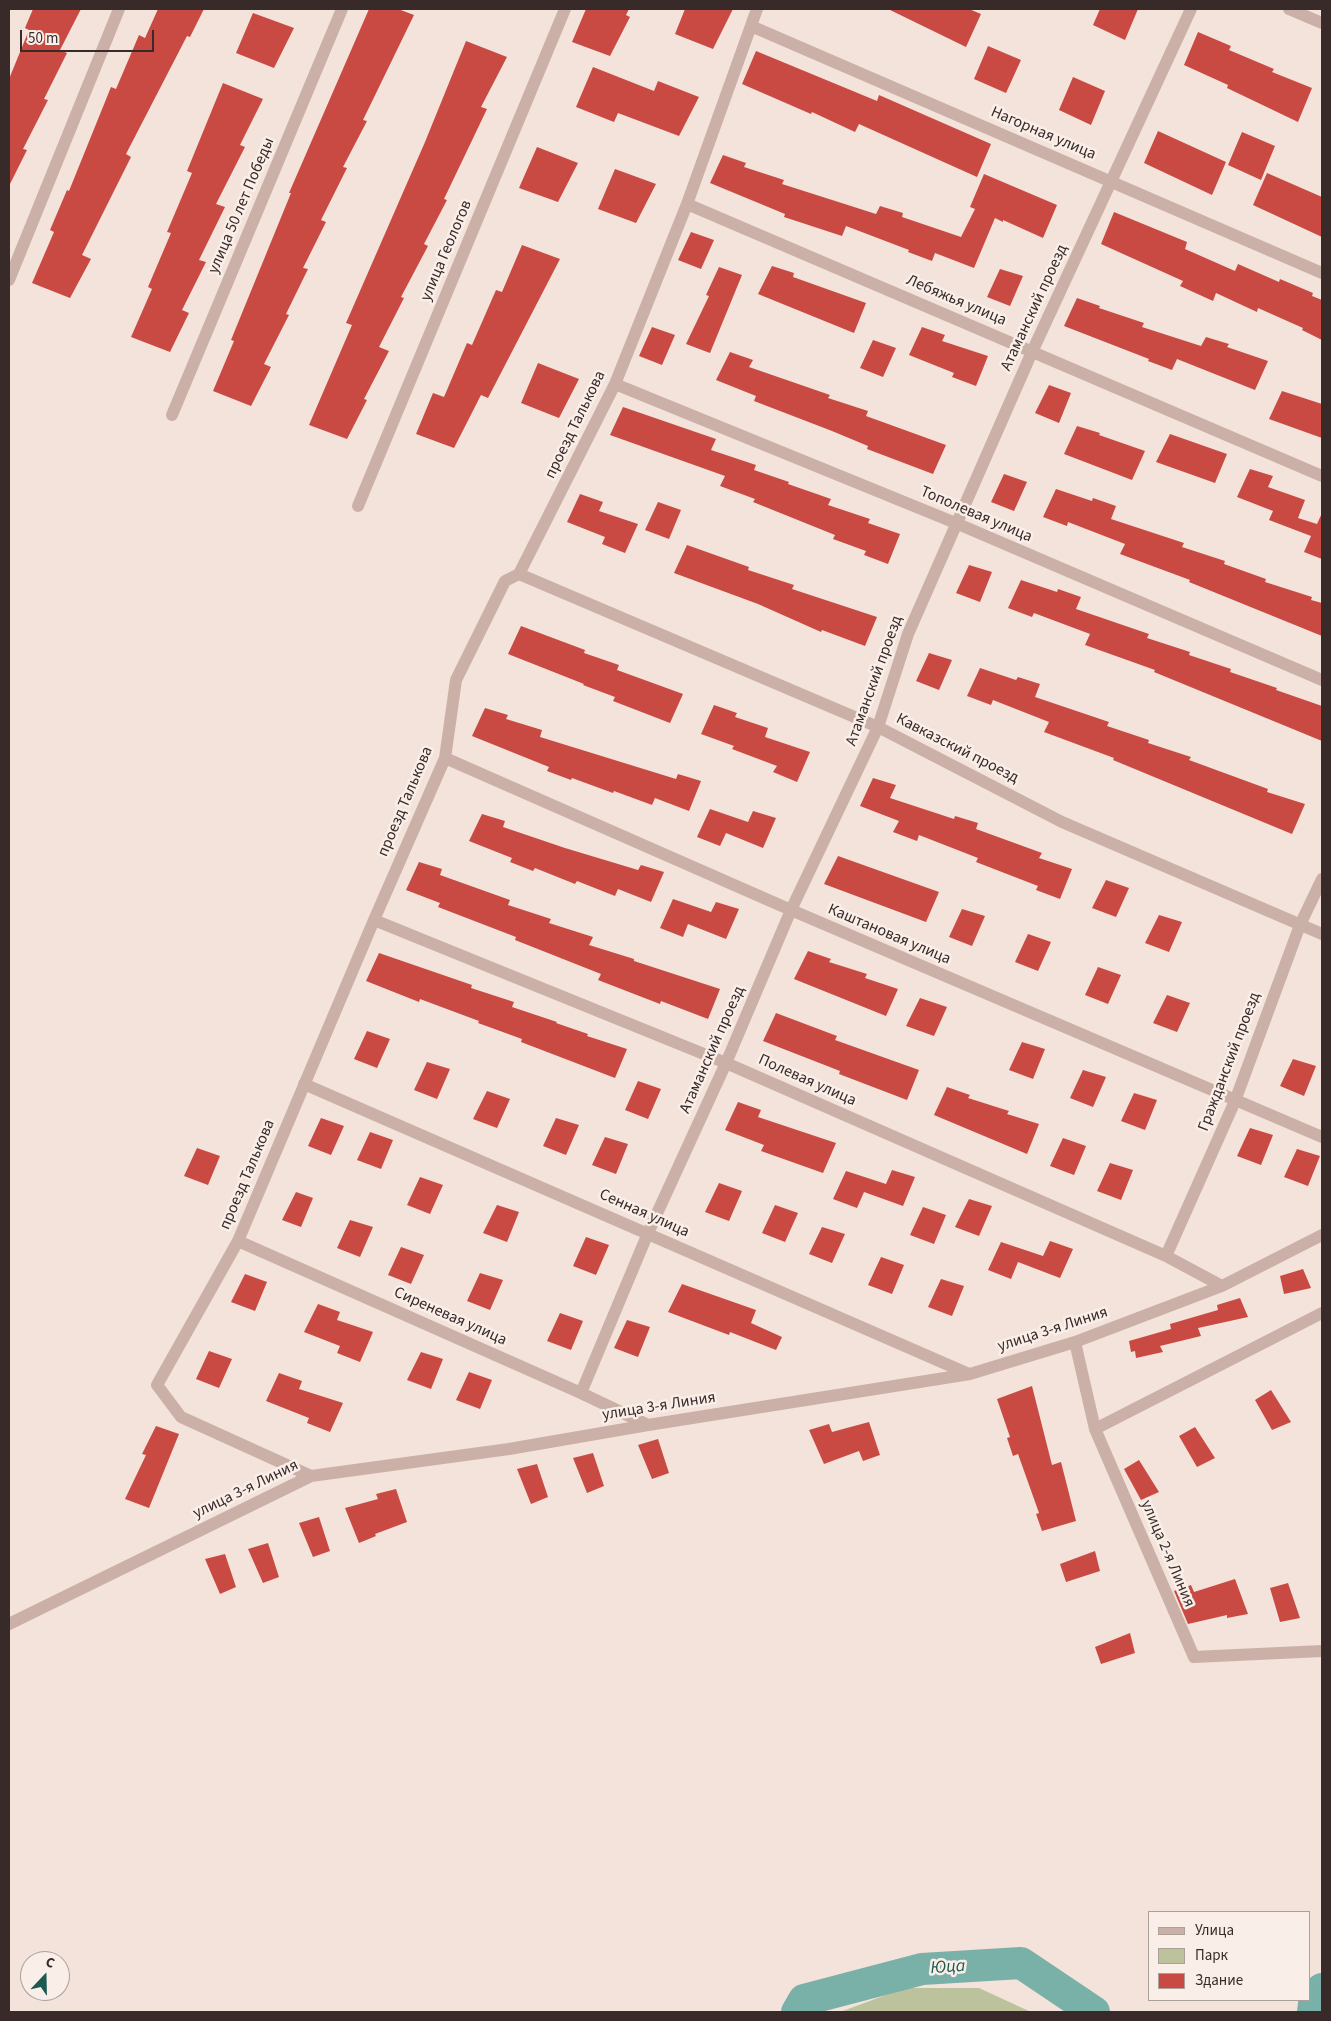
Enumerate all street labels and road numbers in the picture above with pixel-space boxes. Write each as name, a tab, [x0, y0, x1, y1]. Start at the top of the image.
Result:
street label: Нагорная улица	[988, 103, 1098, 165]
street label: улица 50 лет Победы	[205, 135, 279, 277]
street label: улица Геологов	[417, 198, 477, 304]
street label: Атаманский проезд	[997, 242, 1073, 374]
street label: Лебяжья улица	[903, 271, 1009, 331]
street label: проезд Талькова	[542, 368, 610, 482]
street label: Тополевая улица	[917, 483, 1035, 547]
street label: Атаманский проезд	[842, 613, 908, 749]
street label: Кавказский проезд	[892, 710, 1022, 788]
street label: проезд Талькова	[374, 744, 438, 860]
street label: Каштановая улица	[825, 900, 953, 970]
street label: Атаманский проезд	[676, 983, 750, 1117]
street label: Гражданский проезд	[1195, 990, 1265, 1134]
street label: Полевая улица	[755, 1051, 859, 1111]
street label: проезд Талькова	[216, 1117, 280, 1233]
street label: Сенная улица	[596, 1186, 692, 1242]
street label: Сиреневая улица	[391, 1284, 509, 1350]
street label: улица 3-я Линия	[995, 1303, 1111, 1357]
street label: улица 3-я Линия	[601, 1389, 717, 1425]
street label: улица 3-я Линия	[190, 1456, 302, 1524]
street label: улица 2-я Линия	[1136, 1497, 1198, 1611]

